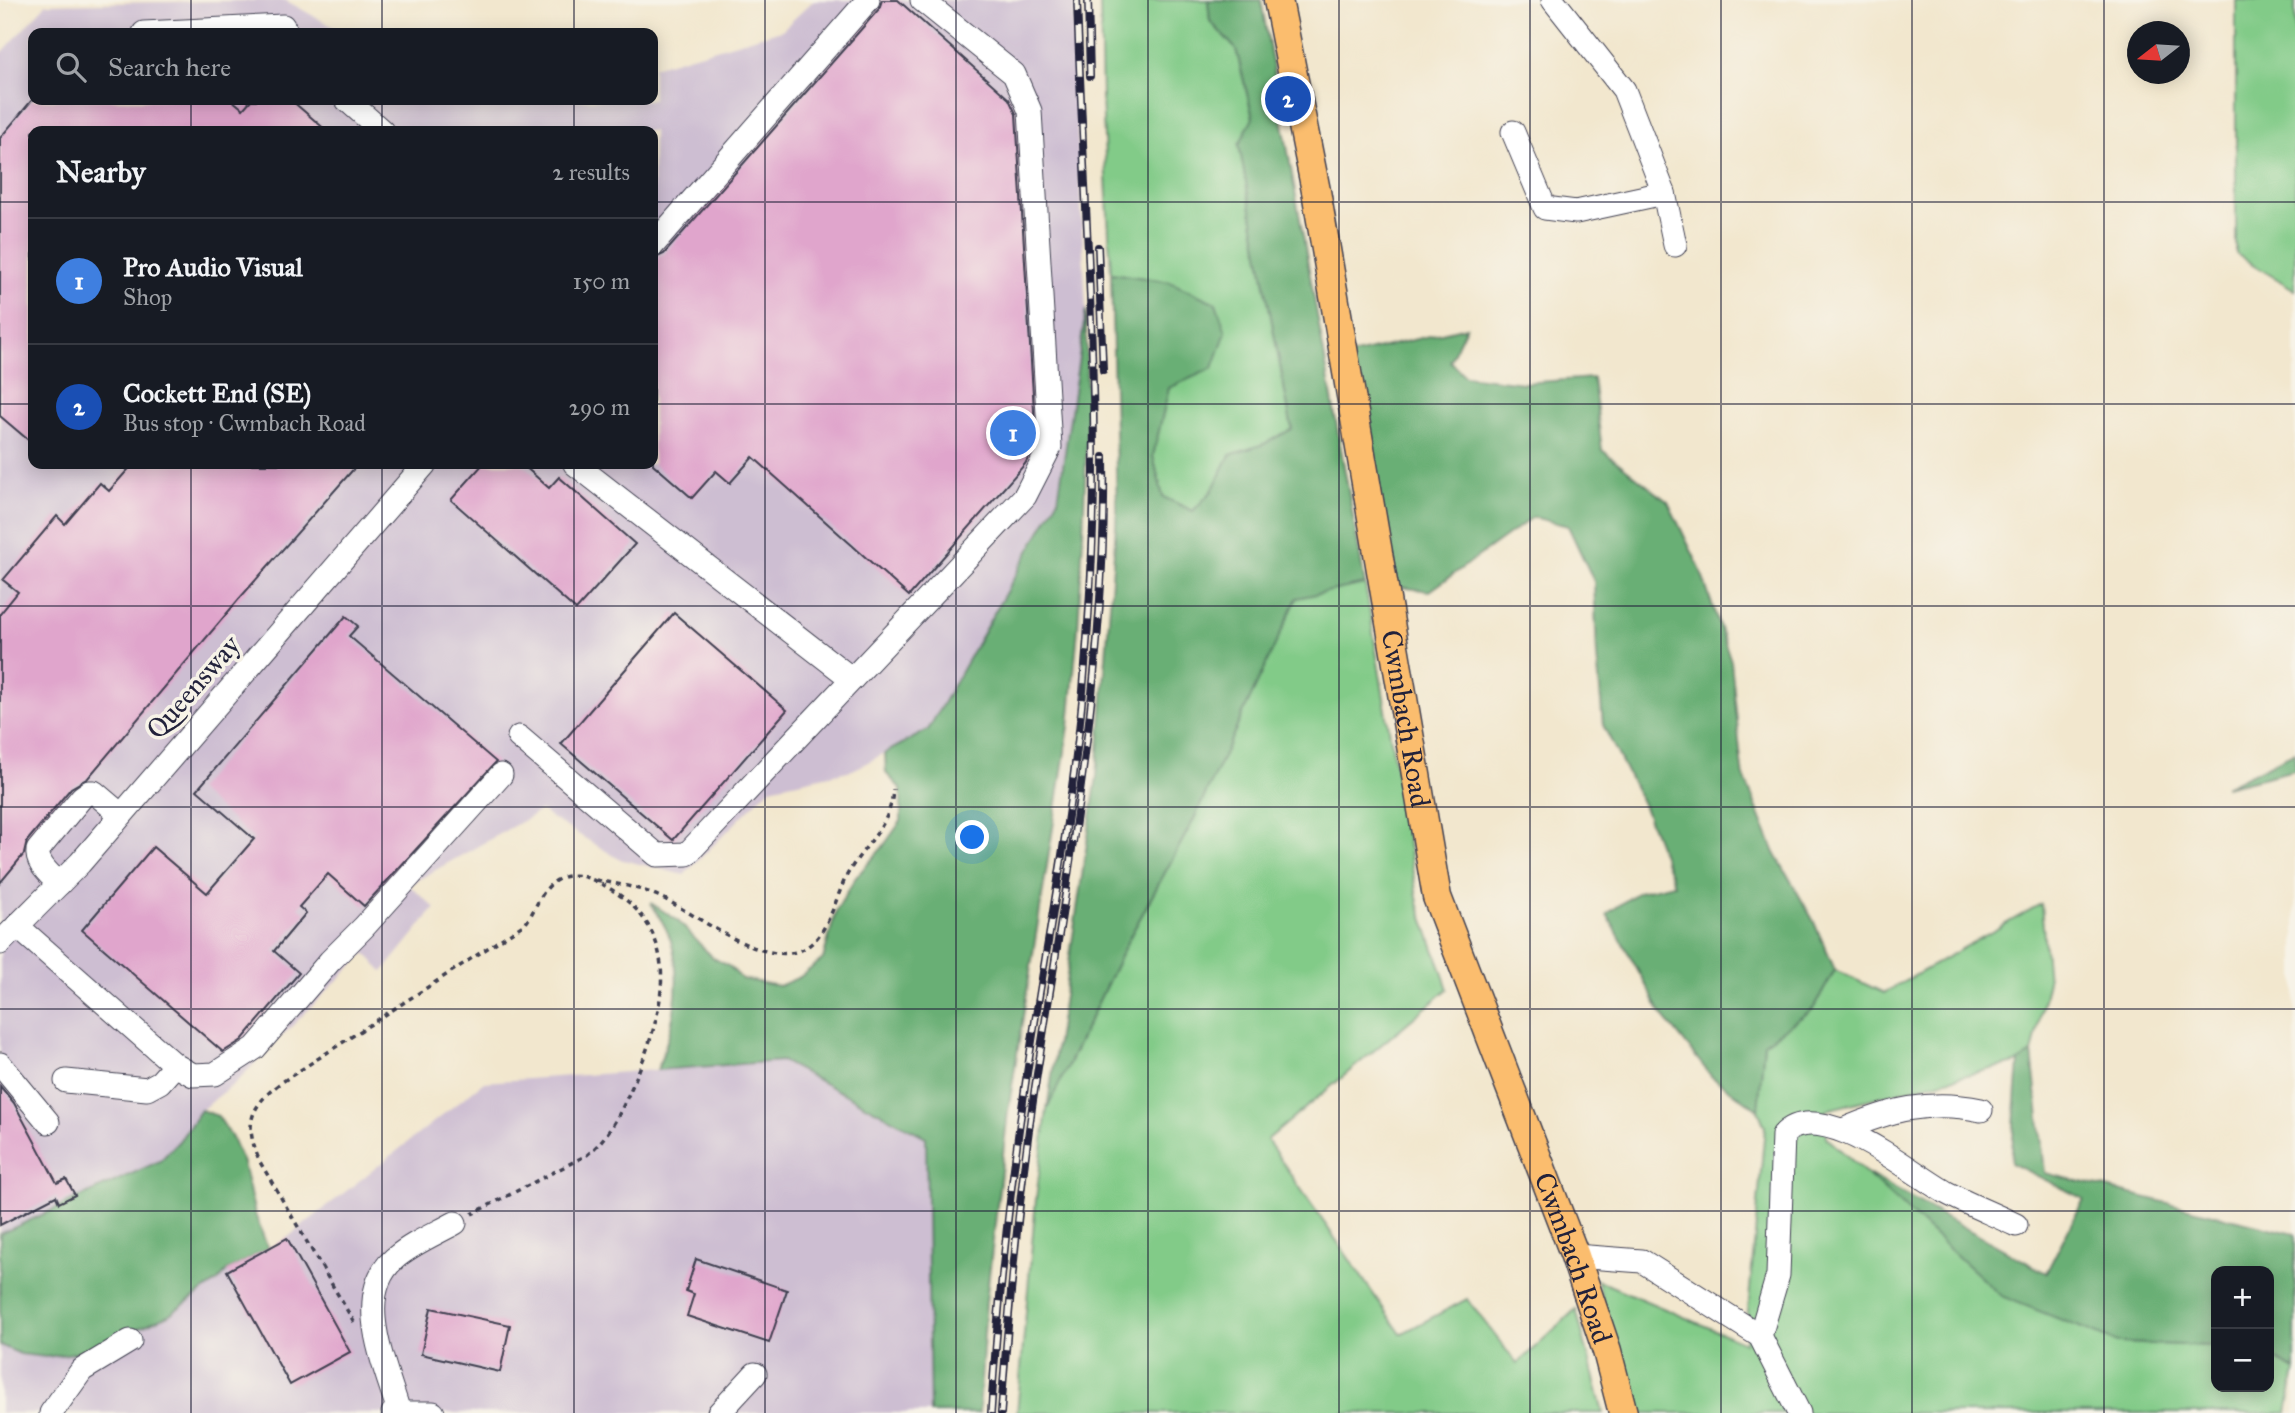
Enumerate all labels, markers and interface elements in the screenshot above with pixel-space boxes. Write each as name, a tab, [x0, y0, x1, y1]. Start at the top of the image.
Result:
north arrow	[2127, 21, 2190, 84]
search box	[28, 28, 658, 105]
icon: search	[52, 48, 90, 86]
text: Search here	[108, 51, 231, 83]
pin: 2	[1265, 73, 1311, 125]
text: Nearby	[56, 154, 146, 190]
text: 2 results	[552, 158, 630, 186]
text: Pro Audio Visual	[123, 251, 303, 283]
text: 1	[74, 267, 84, 295]
text: 150 m	[573, 267, 630, 295]
text: Shop	[123, 283, 172, 311]
text: Cockett End (SE)	[123, 377, 311, 409]
text: 2	[73, 393, 85, 421]
text: 290 m	[569, 393, 630, 421]
pin: 1	[990, 407, 1036, 459]
text: Bus stop · Cwmbach Road	[123, 409, 366, 437]
street label: Queensway	[138, 627, 248, 746]
street label: Cwmbach Road	[1374, 627, 1439, 810]
your location	[955, 820, 989, 854]
street label: Cwmbach Road	[1527, 1167, 1621, 1348]
map controls	[2211, 1266, 2274, 1392]
button: +	[2211, 1266, 2274, 1329]
button: −	[2211, 1329, 2274, 1392]

